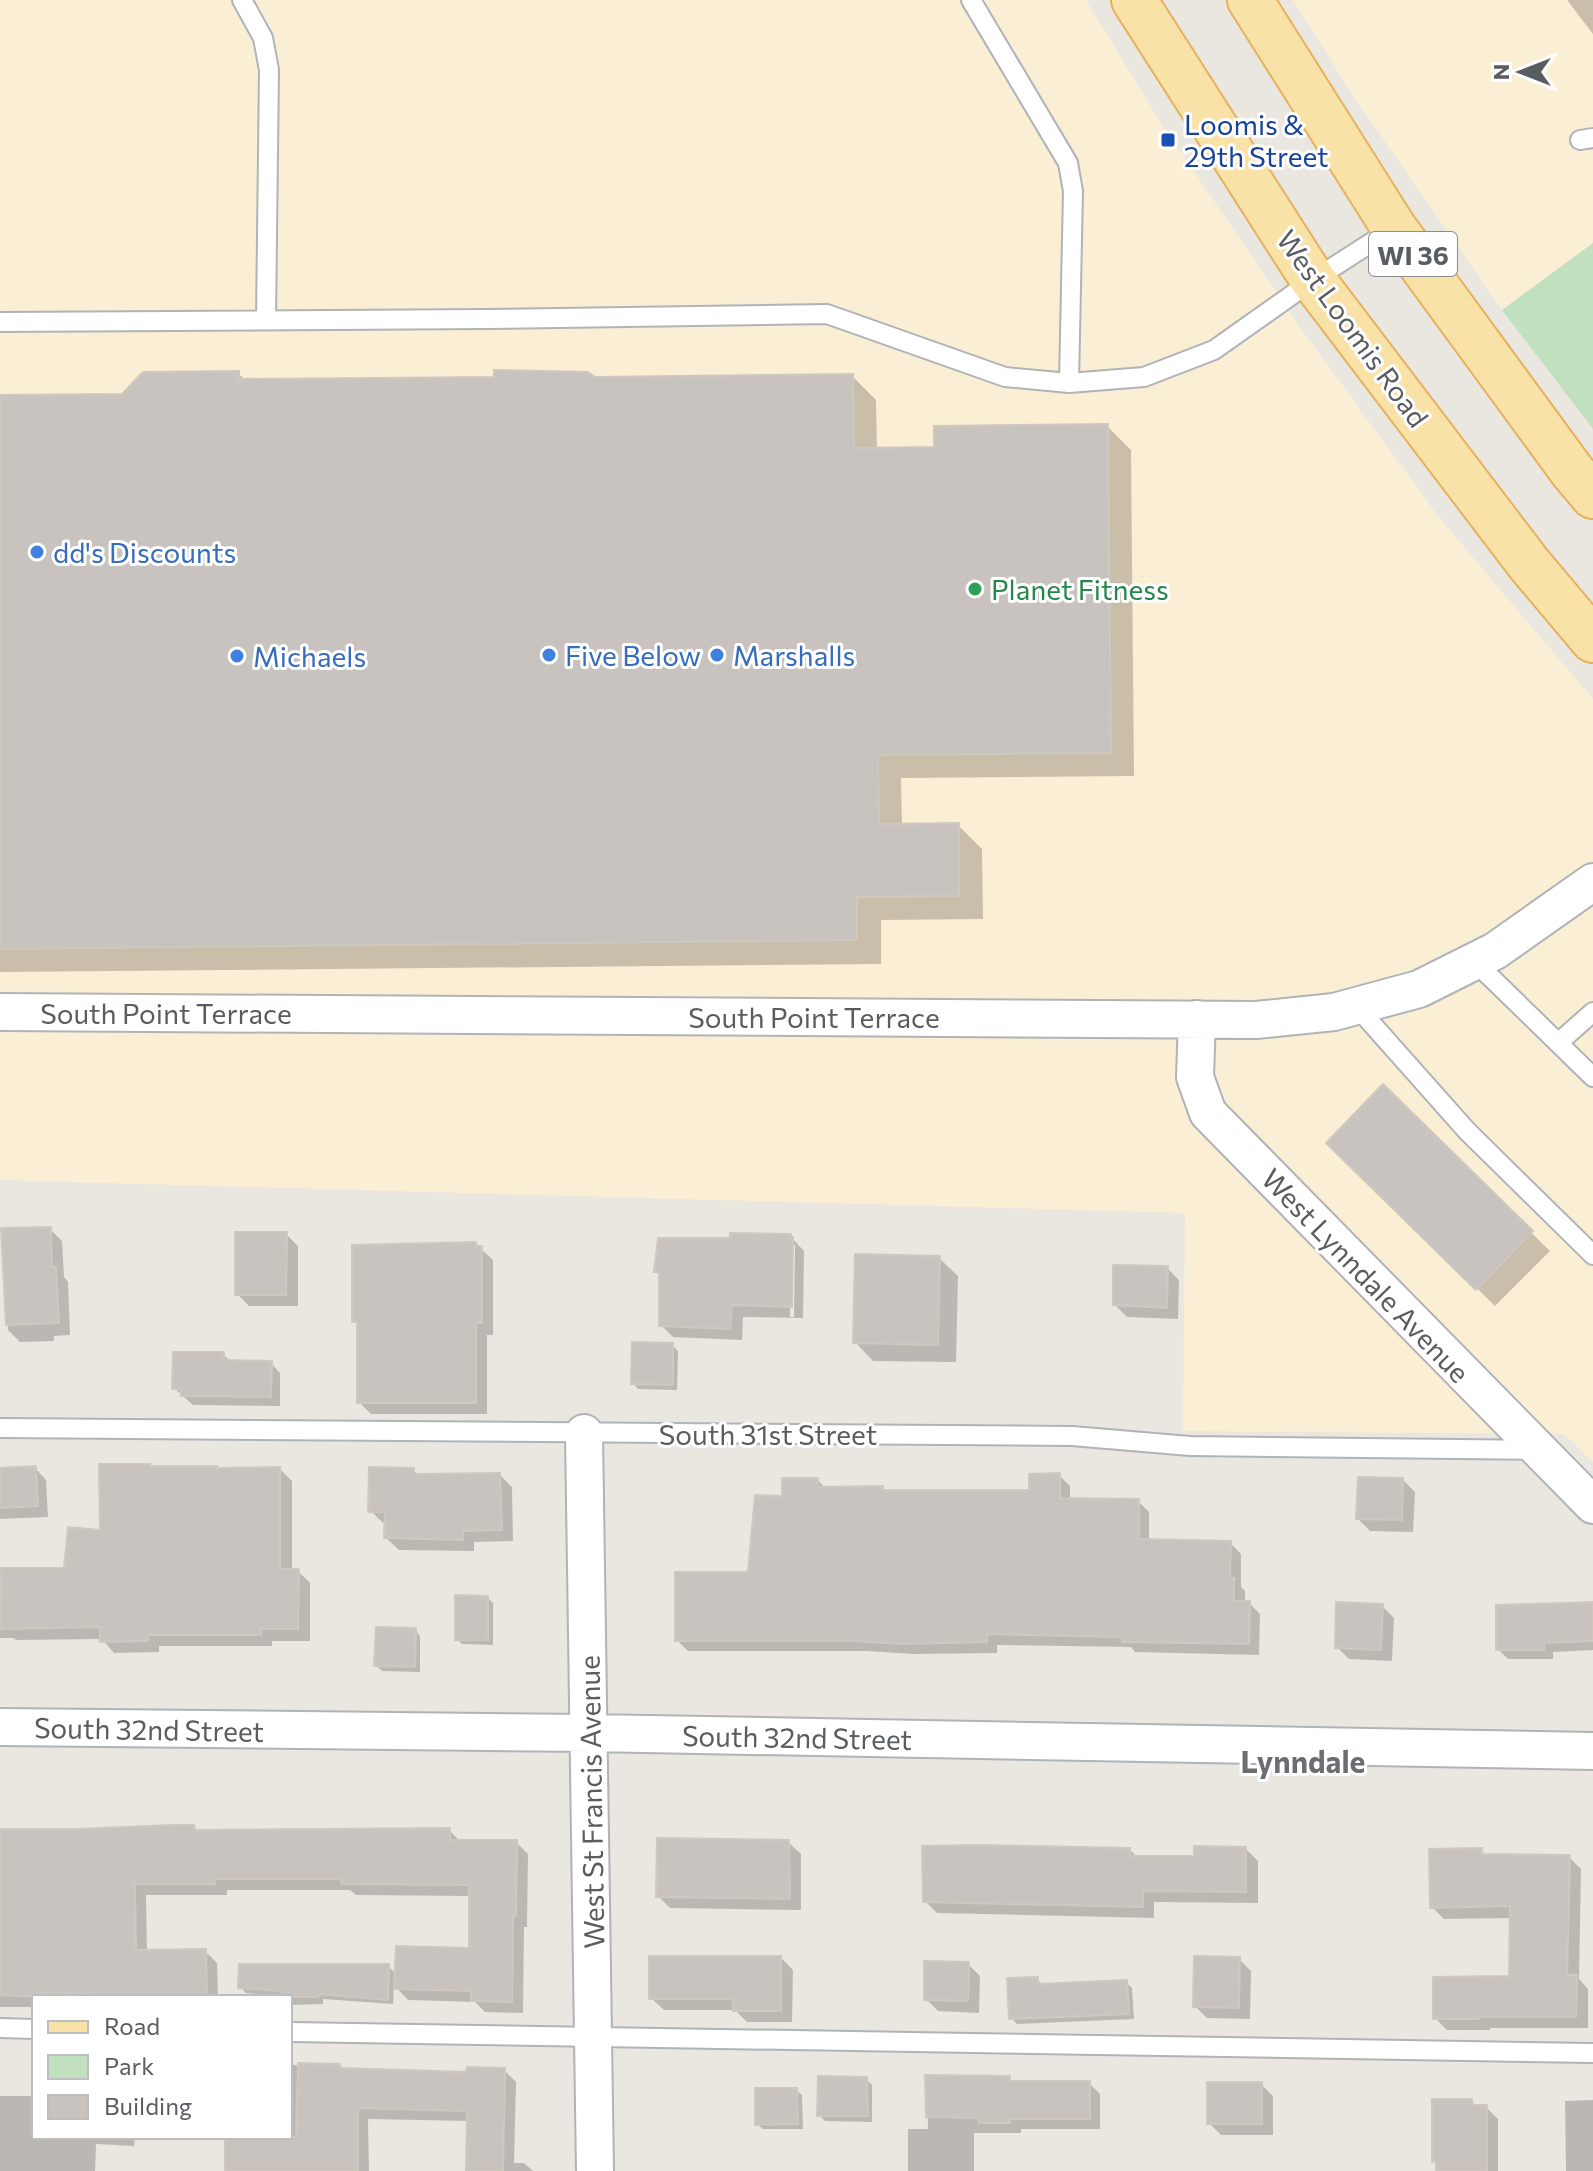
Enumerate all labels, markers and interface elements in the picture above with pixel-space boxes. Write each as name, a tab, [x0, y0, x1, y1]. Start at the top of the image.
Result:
north arrow	[1481, 32, 1561, 112]
text: N	[1487, 64, 1514, 80]
place label: Loomis & 29th Street	[1184, 107, 1328, 173]
marker: Loomis & 29th Street	[1159, 131, 1177, 149]
street label: West Loomis Road	[1270, 223, 1436, 433]
road number: WI 36	[1369, 232, 1457, 276]
place label: dd's Discounts	[53, 535, 236, 569]
marker: dd's Discounts	[28, 543, 46, 561]
place label: Planet Fitness	[991, 572, 1169, 606]
marker: Planet Fitness	[966, 580, 984, 598]
place label: Five Below	[565, 638, 701, 672]
place label: Marshalls	[733, 638, 855, 672]
place label: Michaels	[253, 639, 366, 673]
marker: Five Below	[540, 646, 558, 664]
marker: Marshalls	[708, 646, 726, 664]
marker: Michaels	[228, 647, 246, 665]
street label: South Point Terrace	[40, 996, 292, 1030]
street label: South Point Terrace	[688, 1000, 940, 1034]
street label: West Lynndale Avenue	[1255, 1161, 1477, 1389]
street label: South 31st Street	[659, 1417, 877, 1451]
street label: West St Francis Avenue	[571, 1655, 611, 1949]
street label: South 32nd Street	[34, 1710, 264, 1748]
street label: South 32nd Street	[682, 1718, 912, 1756]
district label: Lynndale	[1241, 1742, 1365, 1779]
legend	[32, 1995, 292, 2139]
text: Road	[104, 2011, 160, 2040]
text: Park	[104, 2051, 154, 2080]
text: Building	[104, 2091, 192, 2120]

